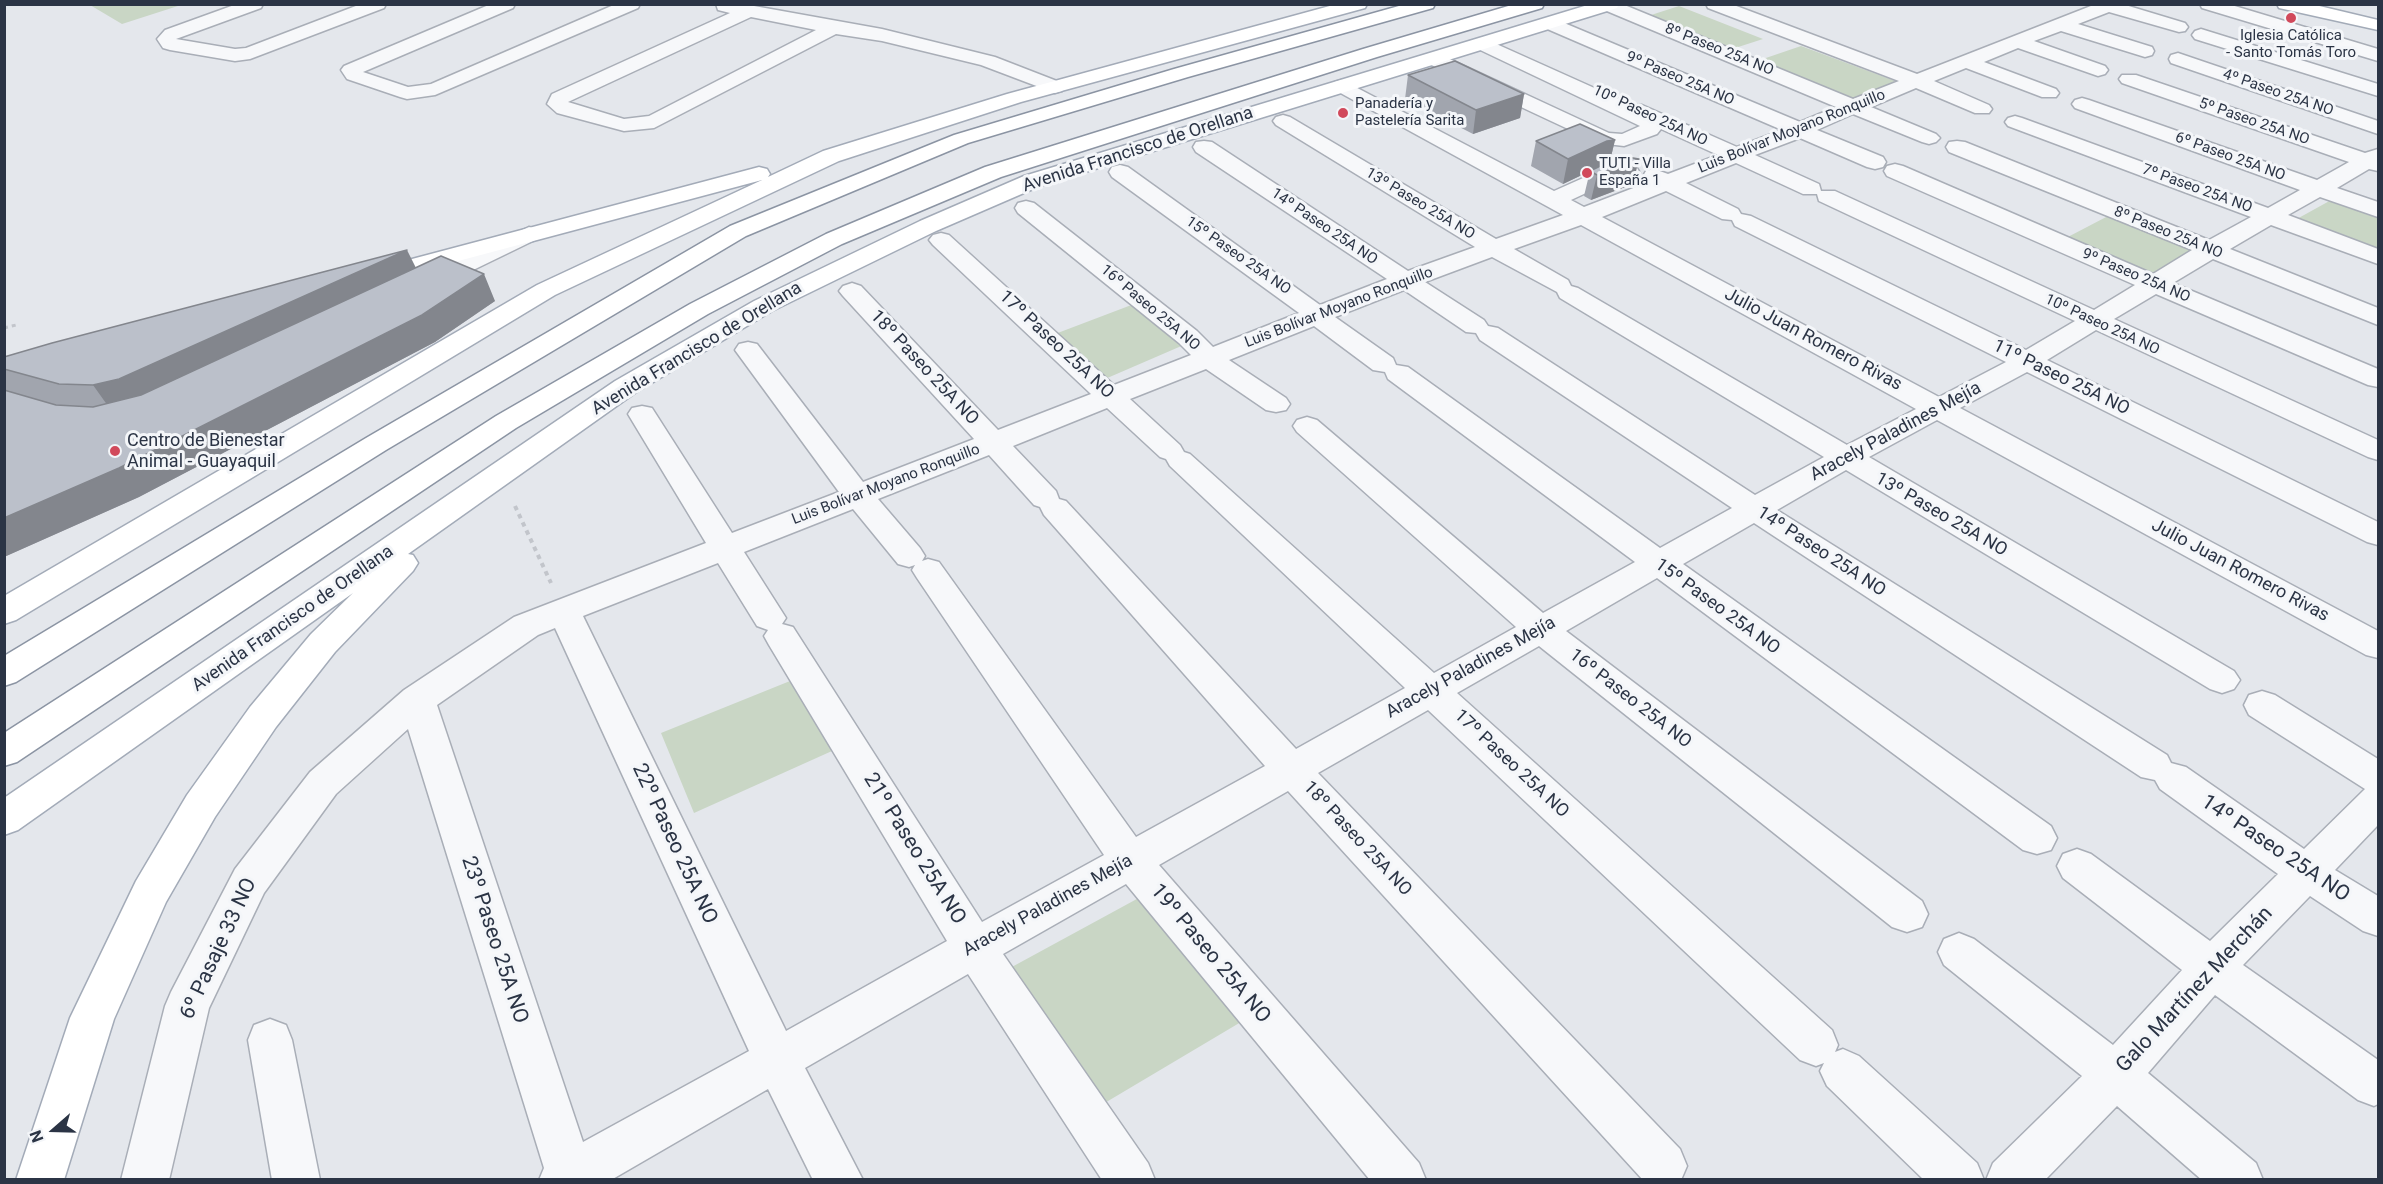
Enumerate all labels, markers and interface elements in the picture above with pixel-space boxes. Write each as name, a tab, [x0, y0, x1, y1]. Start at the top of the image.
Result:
marker: Iglesia Católica - Santo Tomás Toro	[2284, 11, 2298, 25]
street label: 8º Paseo 25A NO	[1662, 20, 1776, 80]
place label: Iglesia Católica - Santo Tomás Toro	[2226, 27, 2356, 62]
street label: 9º Paseo 25A NO	[1623, 48, 1737, 110]
street label: 4º Paseo 25A NO	[2220, 66, 2336, 120]
street label: 10º Paseo 25A NO	[1590, 82, 1710, 150]
street label: Luis Bolívar Moyano Ronquillo	[1696, 86, 1888, 178]
place label: Panadería y Pastelería Sarita	[1355, 95, 1464, 130]
street label: 5º Paseo 25A NO	[2196, 95, 2312, 149]
street label: Avenida Francisco de Orellana	[1020, 103, 1256, 197]
marker: Panadería y Pastelería Sarita	[1336, 106, 1350, 120]
street label: 6º Paseo 25A NO	[2172, 129, 2288, 185]
place label: TUTI - Villa España 1	[1599, 155, 1671, 190]
street label: 7º Paseo 25A NO	[2139, 161, 2255, 217]
street label: 13º Paseo 25A NO	[1362, 164, 1478, 244]
marker: TUTI - Villa España 1	[1580, 166, 1594, 180]
street label: 14º Paseo 25A NO	[1267, 185, 1381, 269]
street label: 8º Paseo 25A NO	[2111, 203, 2225, 263]
street label: 15º Paseo 25A NO	[1182, 213, 1294, 299]
street label: 9º Paseo 25A NO	[2079, 245, 2193, 307]
street label: 16º Paseo 25A NO	[1097, 261, 1203, 355]
street label: Luis Bolívar Moyano Ronquillo	[1242, 264, 1436, 352]
street label: Avenida Francisco de Orellana	[588, 278, 806, 420]
street label: Julio Juan Romero Rivas	[1721, 284, 1905, 396]
street label: 17º Paseo 25A NO	[994, 286, 1118, 404]
street label: 10º Paseo 25A NO	[2042, 291, 2162, 359]
street label: 18º Paseo 25A NO	[865, 306, 983, 430]
street label: 11º Paseo 25A NO	[1989, 336, 2133, 420]
street label: Aracely Paladines Mejía	[1807, 378, 1985, 486]
place label: Centro de Bienestar Animal - Guayaquil	[127, 430, 285, 472]
street label: Luis Bolívar Moyano Ronquillo	[789, 441, 983, 529]
marker: Centro de Bienestar Animal - Guayaquil	[108, 444, 122, 458]
street label: 13º Paseo 25A NO	[1871, 468, 2011, 562]
street label: 14º Paseo 25A NO	[1753, 502, 1889, 602]
street label: Julio Juan Romero Rivas	[2148, 515, 2332, 627]
street label: Avenida Francisco de Orellana	[188, 541, 398, 697]
street label: 15º Paseo 25A NO	[1650, 554, 1784, 660]
street label: Aracely Paladines Mejía	[1382, 612, 1560, 724]
street label: 16º Paseo 25A NO	[1565, 645, 1695, 753]
street label: 17º Paseo 25A NO	[1449, 705, 1573, 823]
street label: 22º Paseo 25A NO	[626, 760, 722, 928]
street label: 21º Paseo 25A NO	[857, 769, 971, 929]
street label: 18º Paseo 25A NO	[1298, 777, 1416, 901]
street label: 14º Paseo 25A NO	[2196, 790, 2354, 908]
street label: Aracely Paladines Mejía	[959, 850, 1137, 962]
street label: 23º Paseo 25A NO	[455, 853, 533, 1027]
street label: 6º Pasaje 33 NO	[175, 874, 263, 1024]
street label: 19º Paseo 25A NO	[1144, 879, 1276, 1029]
street label: Galo Martínez Merchán	[2112, 902, 2278, 1078]
north arrow	[24, 1100, 84, 1160]
text: N	[26, 1128, 47, 1145]

